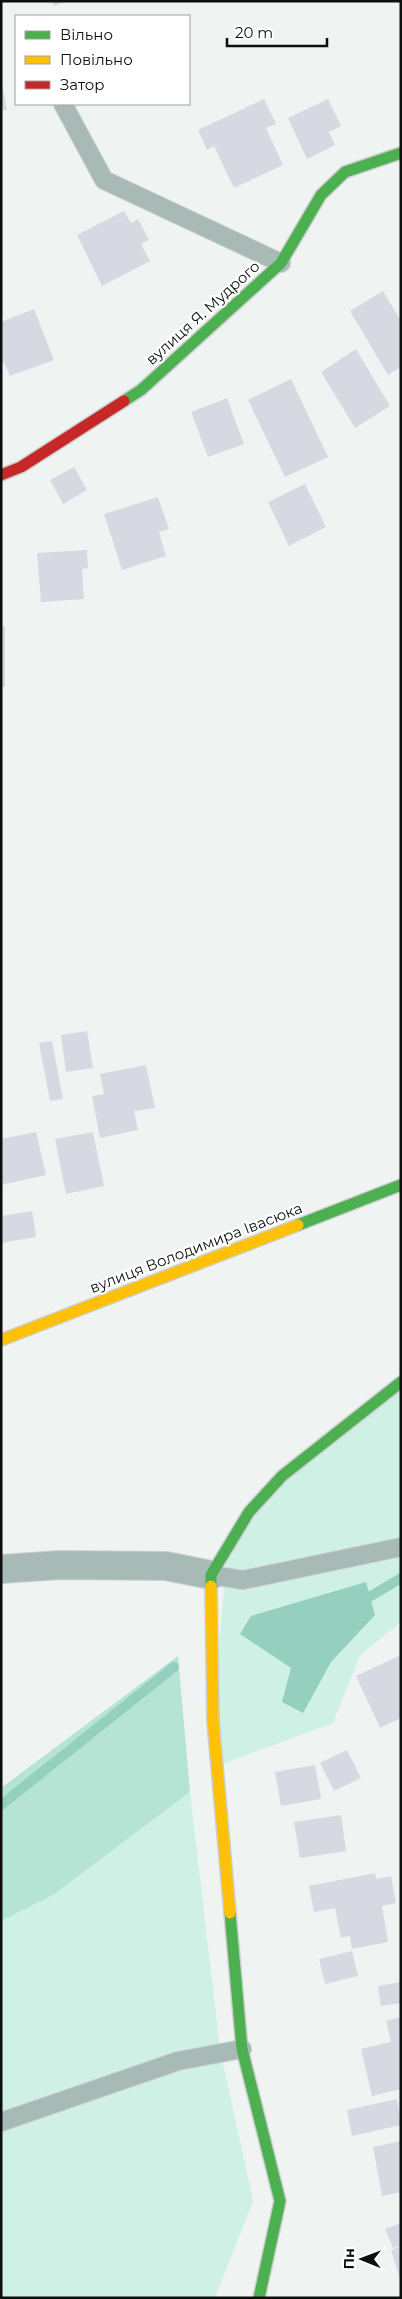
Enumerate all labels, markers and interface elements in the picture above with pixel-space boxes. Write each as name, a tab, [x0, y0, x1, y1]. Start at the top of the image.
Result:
legend	[15, 15, 190, 105]
scale bar	[227, 15, 327, 47]
text: 20 m	[235, 23, 273, 42]
text: Вільно	[60, 25, 113, 44]
text: Повільно	[60, 50, 133, 69]
text: Затор	[60, 75, 105, 94]
street label: вулиця Я. Мудрого	[142, 256, 264, 369]
street label: вулиця Володимира Івасюка	[87, 1198, 305, 1297]
north arrow	[337, 2234, 387, 2284]
text: Пн	[340, 2248, 358, 2269]

